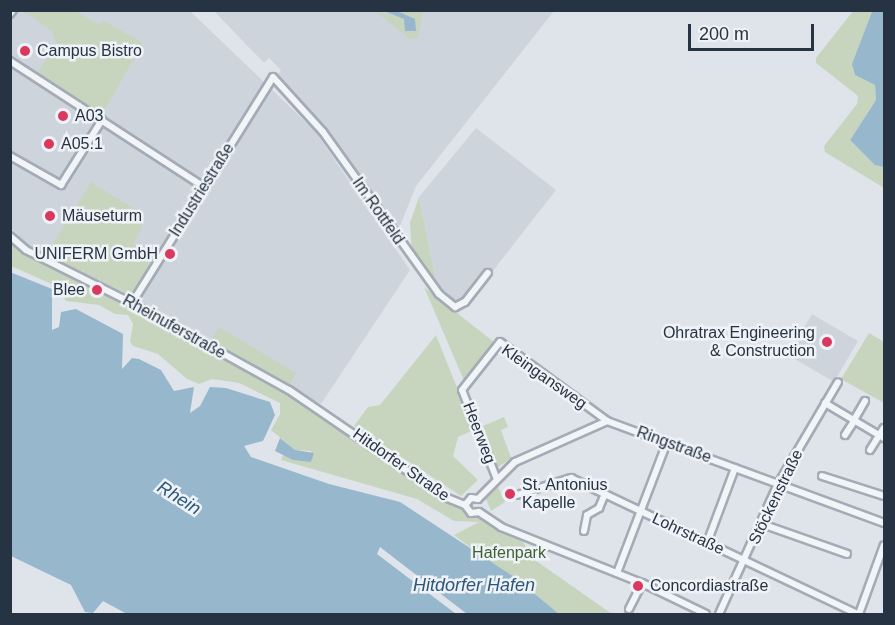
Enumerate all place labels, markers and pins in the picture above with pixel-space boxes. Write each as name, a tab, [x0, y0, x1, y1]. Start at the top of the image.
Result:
place label: Campus Bistro	[37, 41, 142, 61]
marker: Campus Bistro	[18, 44, 32, 58]
place label: A03	[75, 106, 103, 126]
marker: A03	[56, 109, 70, 123]
place label: A05.1	[61, 134, 103, 154]
marker: A05.1	[42, 137, 56, 151]
place label: Mäuseturm	[62, 206, 142, 226]
marker: Mäuseturm	[43, 209, 57, 223]
place label: UNIFERM GmbH	[34, 244, 158, 264]
marker: UNIFERM GmbH	[163, 247, 177, 261]
place label: Blee	[53, 280, 85, 300]
marker: Blee	[90, 283, 104, 297]
place label: Ohratrax Engineering & Construction	[663, 323, 815, 361]
marker: Ohratrax Engineering & Construction	[820, 335, 834, 349]
place label: St. Antonius Kapelle	[522, 475, 608, 513]
marker: St. Antonius Kapelle	[503, 487, 517, 501]
place label: Concordiastraße	[650, 576, 768, 596]
marker: Concordiastraße	[631, 579, 645, 593]

